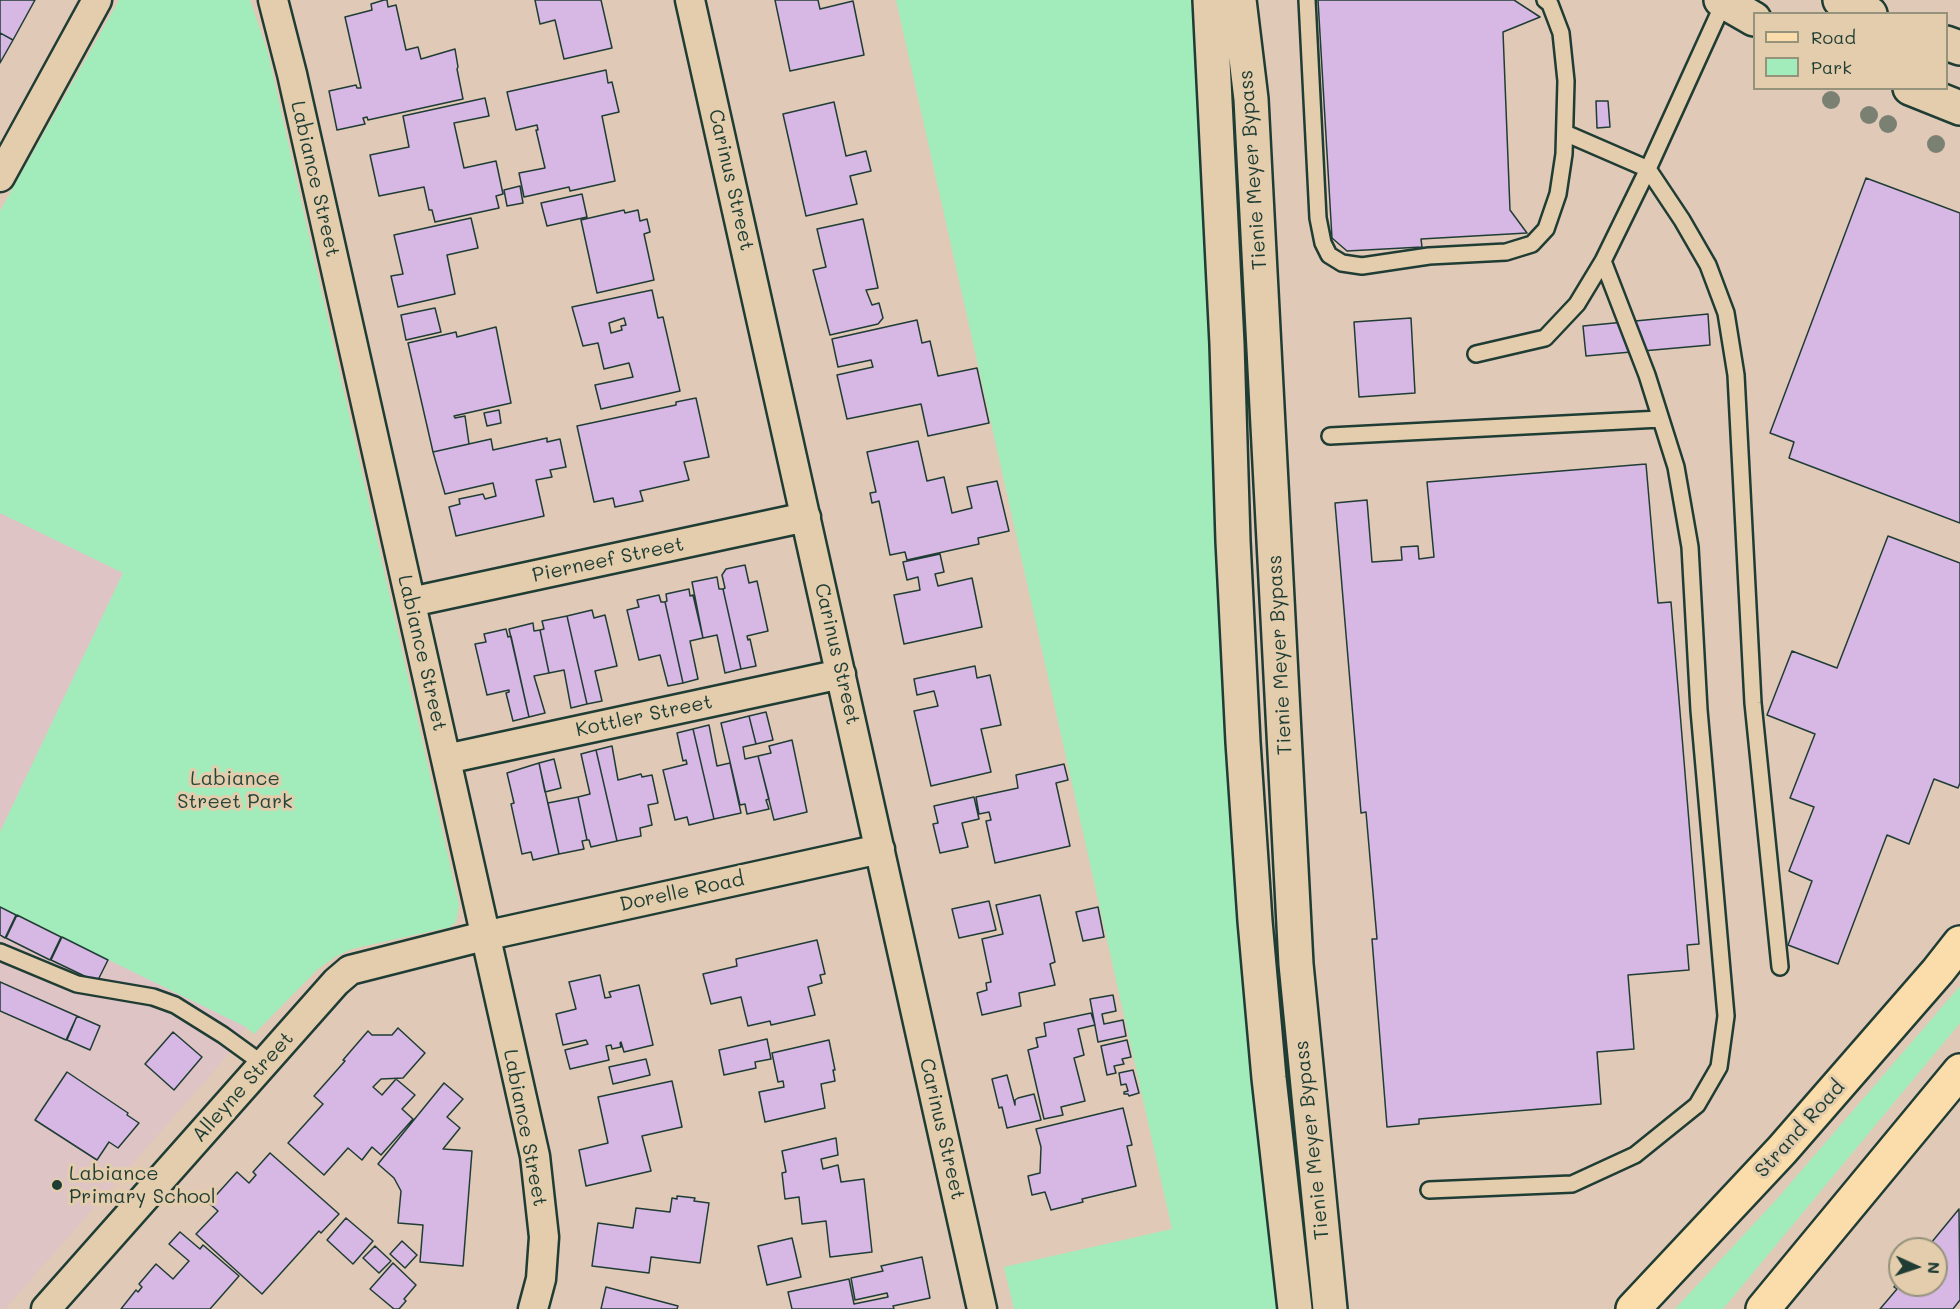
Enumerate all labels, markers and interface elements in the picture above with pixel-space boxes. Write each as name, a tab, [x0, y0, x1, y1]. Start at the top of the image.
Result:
legend	[1753, 12, 1948, 90]
text: Road	[1811, 25, 1856, 49]
text: Park	[1811, 55, 1852, 79]
street label: Tienie Meyer Bypass	[1234, 69, 1272, 271]
street label: Labiance Street	[285, 99, 345, 259]
street label: Carinus Street	[703, 107, 759, 253]
street label: Pierneef Street	[530, 532, 686, 588]
street label: Tienie Meyer Bypass	[1263, 554, 1297, 756]
street label: Labiance Street	[392, 573, 452, 733]
street label: Carinus Street	[809, 581, 865, 727]
street label: Kottler Street	[573, 690, 715, 742]
park label: Labiance Street Park	[177, 767, 293, 814]
street label: Dorelle Road	[618, 867, 746, 917]
street label: Alleyne Street	[187, 1027, 299, 1147]
street label: Tienie Meyer Bypass	[1290, 1039, 1334, 1241]
street label: Labiance Street	[498, 1047, 552, 1209]
street label: Carinus Street	[914, 1056, 970, 1202]
street label: Strand Road	[1750, 1075, 1850, 1183]
place label: Labiance Primary School	[69, 1162, 216, 1209]
marker: Labiance Primary School	[50, 1178, 64, 1192]
north arrow	[1888, 1237, 1948, 1297]
text: N	[1924, 1261, 1945, 1274]

